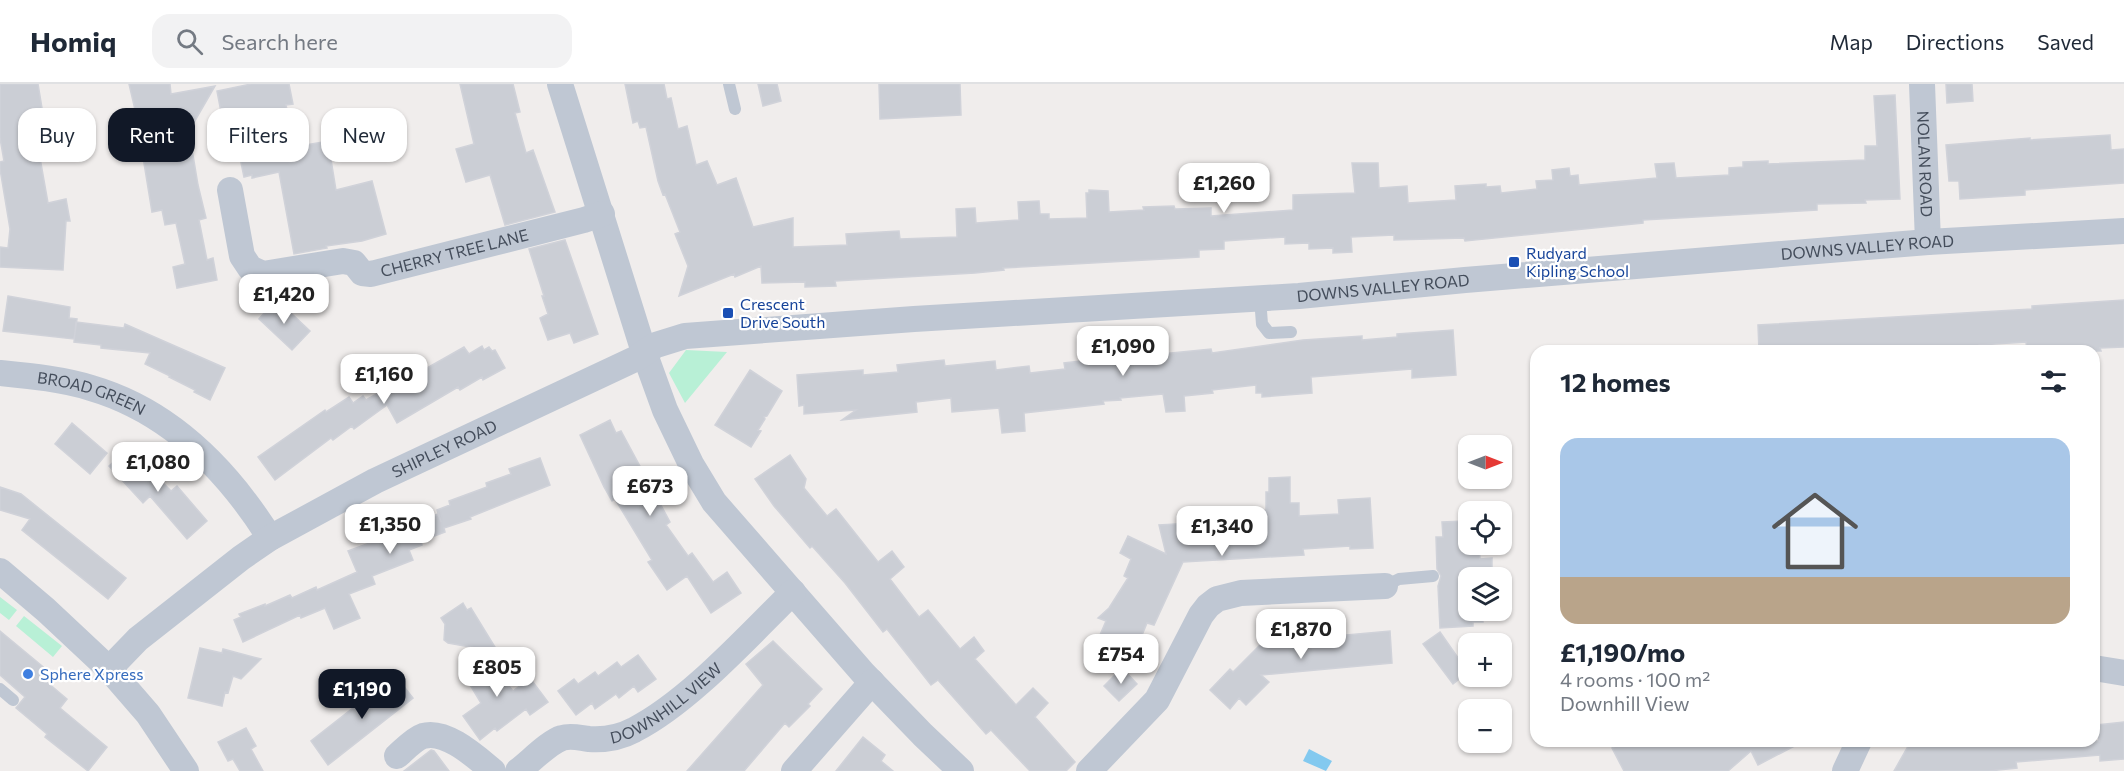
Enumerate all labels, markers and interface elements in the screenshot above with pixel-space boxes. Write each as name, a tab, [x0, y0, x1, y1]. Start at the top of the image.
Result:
search box	[152, 14, 572, 68]
text: Homiq	[30, 24, 116, 58]
icon: search	[173, 25, 206, 58]
text: Search here	[221, 28, 338, 55]
text: Map	[1830, 29, 1873, 54]
text: Directions	[1906, 29, 2004, 54]
text: Saved	[2037, 29, 2094, 54]
chip: Buy	[18, 108, 96, 162]
chip: Rent	[108, 108, 195, 162]
chip: Filters	[207, 108, 309, 162]
chip: New	[321, 108, 407, 162]
street label: NOLAN ROAD	[1914, 110, 1937, 217]
pin: £1,260	[1175, 163, 1273, 214]
text: £1,260	[1193, 170, 1255, 194]
street label: CHERRY TREE LANE	[378, 224, 530, 280]
street label: DOWNS VALLEY ROAD	[1780, 231, 1954, 263]
place label: Rudyard Kipling School	[1526, 243, 1629, 280]
marker: Rudyard Kipling School	[1507, 255, 1521, 269]
street label: DOWNS VALLEY ROAD	[1296, 270, 1470, 305]
pin: £1,420	[235, 274, 333, 325]
text: £1,420	[253, 281, 315, 305]
place label: Crescent Drive South	[740, 294, 825, 331]
marker: Crescent Drive South	[721, 306, 735, 320]
pin: £1,090	[1074, 326, 1172, 377]
text: £1,090	[1091, 333, 1155, 357]
pin: £1,160	[335, 354, 433, 405]
text: £1,160	[355, 361, 413, 385]
icon: filters	[2037, 365, 2070, 398]
text: 12 homes	[1560, 366, 1671, 397]
street label: BROAD GREEN	[36, 367, 149, 418]
street label: SHIPLEY ROAD	[388, 415, 500, 481]
north arrow	[1458, 435, 1512, 489]
map controls	[1458, 435, 1512, 753]
pin: £1,080	[109, 442, 207, 493]
text: £1,080	[126, 449, 190, 473]
pin: £673	[614, 466, 686, 517]
text: £673	[627, 473, 673, 497]
icon: home	[1761, 477, 1869, 585]
button: locate	[1458, 501, 1512, 555]
pin: £1,350	[341, 504, 439, 555]
pin: £1,340	[1173, 506, 1271, 557]
text: £1,350	[359, 511, 421, 535]
text: £1,340	[1191, 513, 1254, 537]
button: layers	[1458, 567, 1512, 621]
pin: £1,870	[1252, 609, 1350, 660]
text: £1,870	[1270, 616, 1332, 640]
button: +	[1458, 633, 1512, 687]
pin: £754	[1085, 634, 1157, 685]
text: £1,190/mo	[1560, 636, 1685, 667]
text: £754	[1098, 641, 1144, 665]
pin: £805	[461, 647, 533, 698]
text: £805	[472, 654, 522, 678]
street label: DOWNHILL VIEW	[608, 658, 725, 747]
place label: Sphere Xpress	[40, 664, 144, 683]
marker: Sphere Xpress	[21, 667, 35, 681]
text: 4 rooms · 100 m²	[1560, 667, 1710, 691]
pin: £1,190	[313, 669, 411, 720]
text: £1,190	[333, 676, 391, 700]
text: Downhill View	[1560, 691, 1690, 715]
button: −	[1458, 699, 1512, 753]

